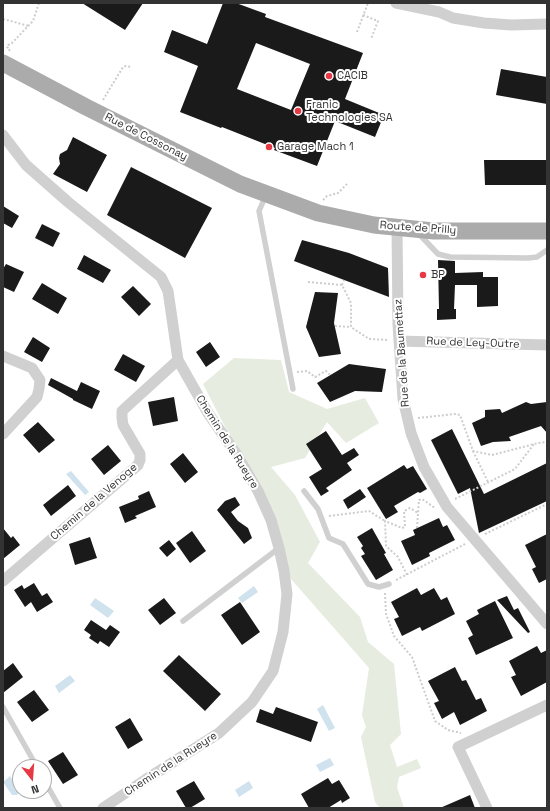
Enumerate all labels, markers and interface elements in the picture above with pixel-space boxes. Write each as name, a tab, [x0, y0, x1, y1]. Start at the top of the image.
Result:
place label: CACIB	[337, 69, 368, 83]
marker: CACIB	[324, 71, 334, 81]
place label: Franic Technologies SA	[306, 98, 393, 124]
marker: Franic Technologies SA	[293, 106, 303, 116]
street label: Rue de Cossonay	[102, 110, 190, 164]
place label: Garage Mach 1	[277, 140, 354, 154]
marker: Garage Mach 1	[264, 142, 274, 152]
street label: Route de Prilly	[379, 219, 457, 237]
place label: BP	[431, 268, 445, 282]
marker: BP	[418, 270, 428, 280]
street label: Rue de la Baumettaz	[392, 299, 412, 407]
street label: Rue de Ley-Outre	[426, 335, 520, 351]
street label: Chemin de la Rueyre	[193, 393, 261, 491]
street label: Chemin de la Venoge	[48, 461, 140, 543]
street label: Chemin de la Rueyre	[122, 729, 220, 799]
north arrow	[12, 759, 52, 799]
text: N	[30, 782, 41, 797]

